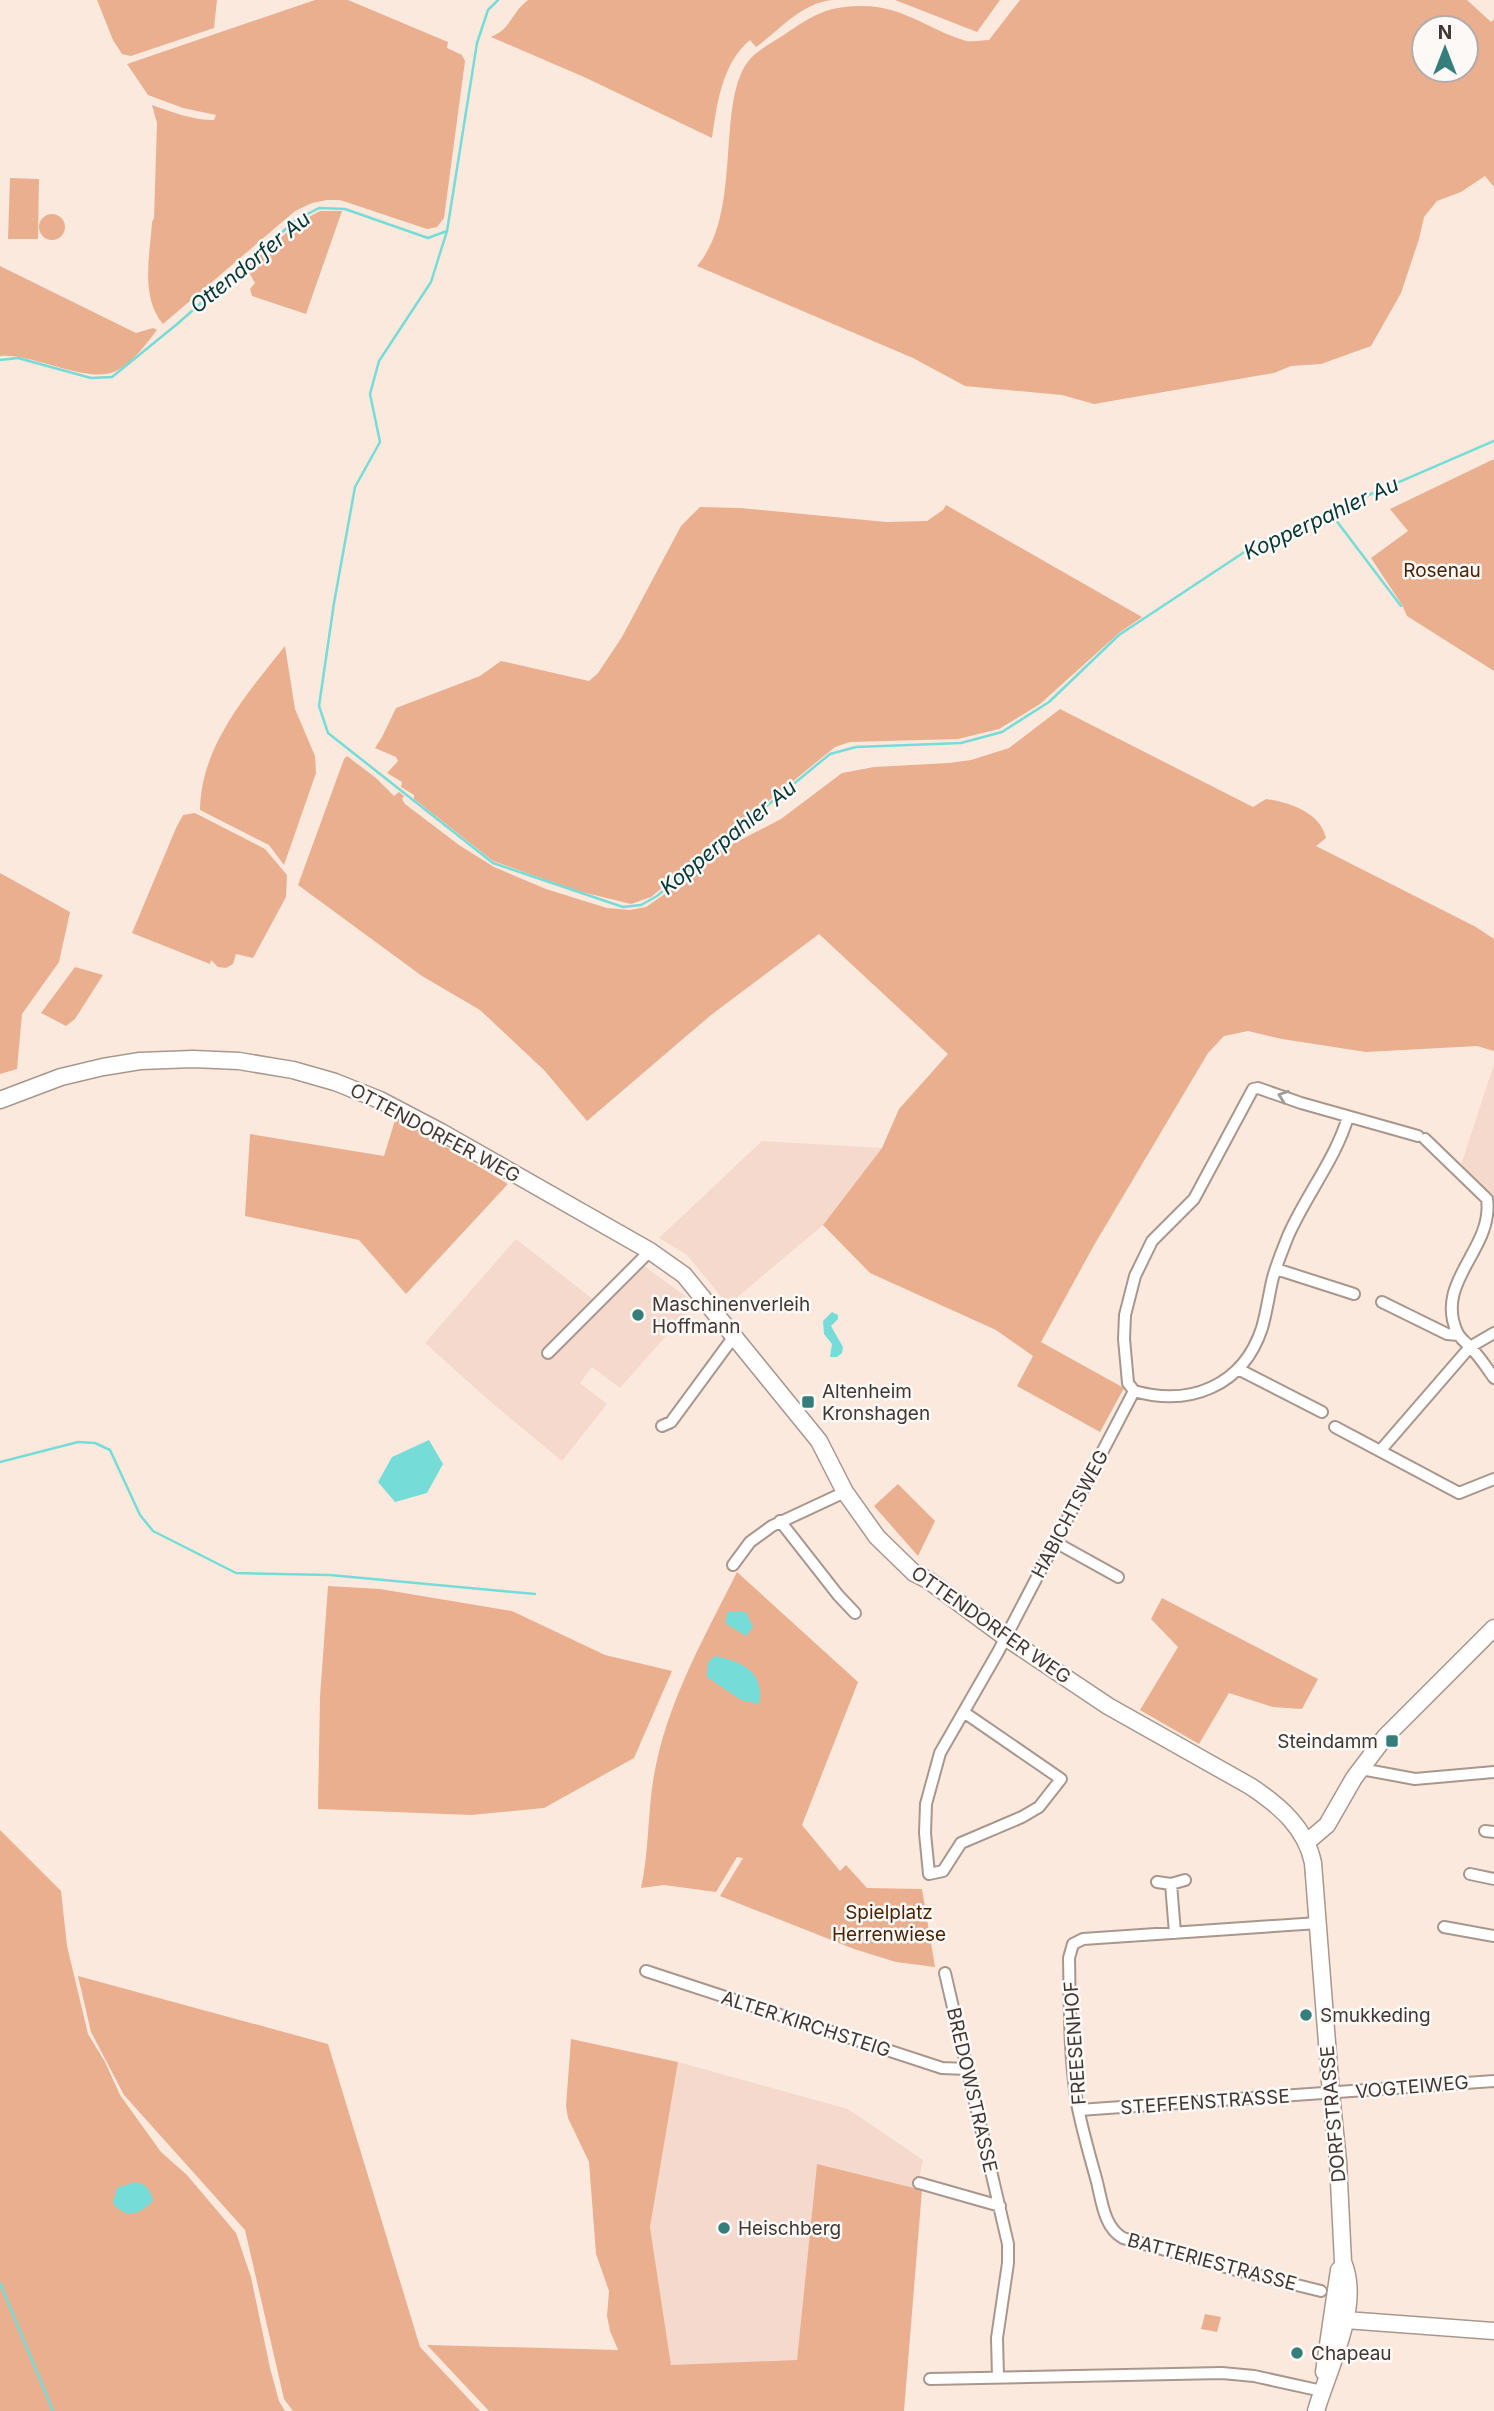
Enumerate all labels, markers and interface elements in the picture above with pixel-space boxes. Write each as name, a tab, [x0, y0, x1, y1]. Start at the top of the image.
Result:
north arrow	[1410, 14, 1480, 84]
text: N	[1438, 21, 1452, 44]
water label: Ottendorfer Au	[185, 206, 315, 318]
water label: Kopperpahler Au	[1240, 471, 1402, 565]
park label: Rosenau	[1403, 559, 1481, 582]
water label: Kopperpahler Au	[655, 774, 801, 900]
street label: OTTENDORFER WEG	[346, 1078, 524, 1188]
one-way arrow	[1277, 1091, 1289, 1105]
place label: Maschinenverleih Hoffmann	[652, 1293, 810, 1338]
marker: Maschinenverleih Hoffmann	[630, 1307, 646, 1323]
place label: Altenheim Kronshagen	[822, 1380, 930, 1425]
marker: Altenheim Kronshagen	[800, 1394, 816, 1410]
street label: HABICHTSWEG	[1027, 1446, 1113, 1582]
street label: OTTENDORFER WEG	[907, 1561, 1075, 1689]
place label: Steindamm	[1277, 1730, 1378, 1753]
marker: Steindamm	[1384, 1733, 1400, 1749]
park label: Spielplatz Herrenwiese	[832, 1901, 946, 1946]
street label: FREESENHOF	[1059, 1980, 1091, 2106]
street label: ALTER KIRCHSTEIG	[719, 1986, 893, 2062]
place label: Smukkeding	[1320, 2004, 1431, 2027]
street label: BREDOWSTRASSE	[942, 2005, 1002, 2175]
marker: Smukkeding	[1298, 2007, 1314, 2023]
street label: DORFSTRASSE	[1316, 2045, 1350, 2183]
street label: VOGTEIWEG	[1354, 2071, 1470, 2103]
street label: STEFFENSTRASSE	[1120, 2085, 1290, 2119]
place label: Heischberg	[738, 2217, 841, 2240]
marker: Heischberg	[716, 2220, 732, 2236]
street label: BATTERIESTRASSE	[1125, 2228, 1299, 2296]
place label: Chapeau	[1311, 2342, 1392, 2365]
marker: Chapeau	[1289, 2345, 1305, 2361]

